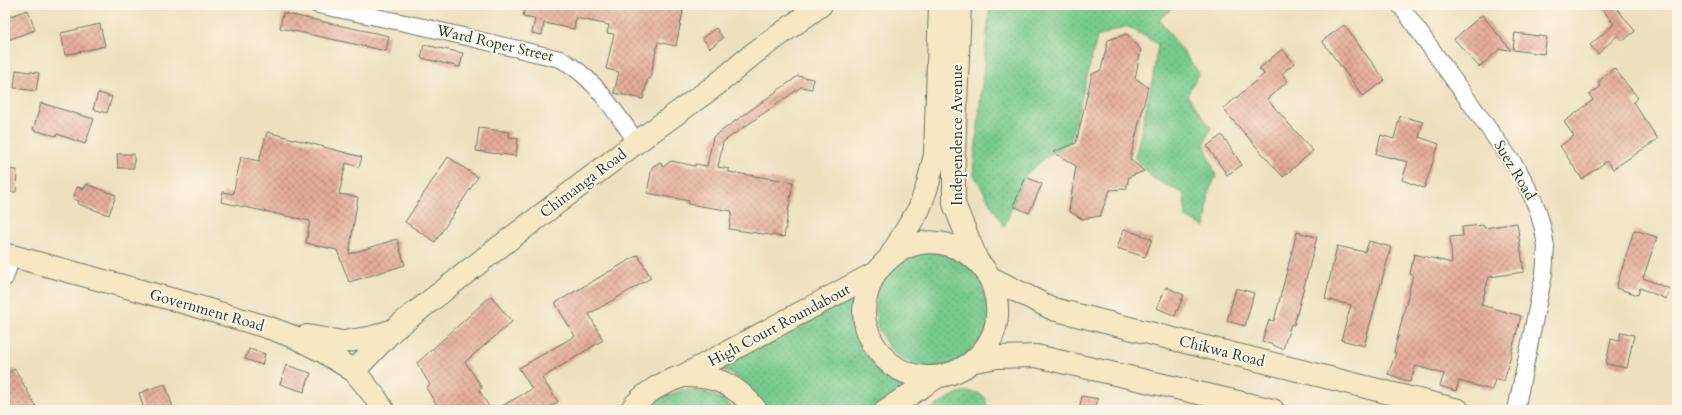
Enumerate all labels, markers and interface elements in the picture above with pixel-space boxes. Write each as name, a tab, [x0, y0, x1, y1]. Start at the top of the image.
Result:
street label: Ward Roper Street	[434, 20, 556, 66]
street label: Independence Avenue	[947, 64, 967, 206]
street label: Suez Road	[1489, 136, 1541, 204]
street label: Chimanga Road	[536, 144, 630, 222]
street label: High Court Roundabout	[704, 279, 854, 371]
street label: Government Road	[147, 284, 267, 336]
street label: Chikwa Road	[1177, 331, 1267, 371]

